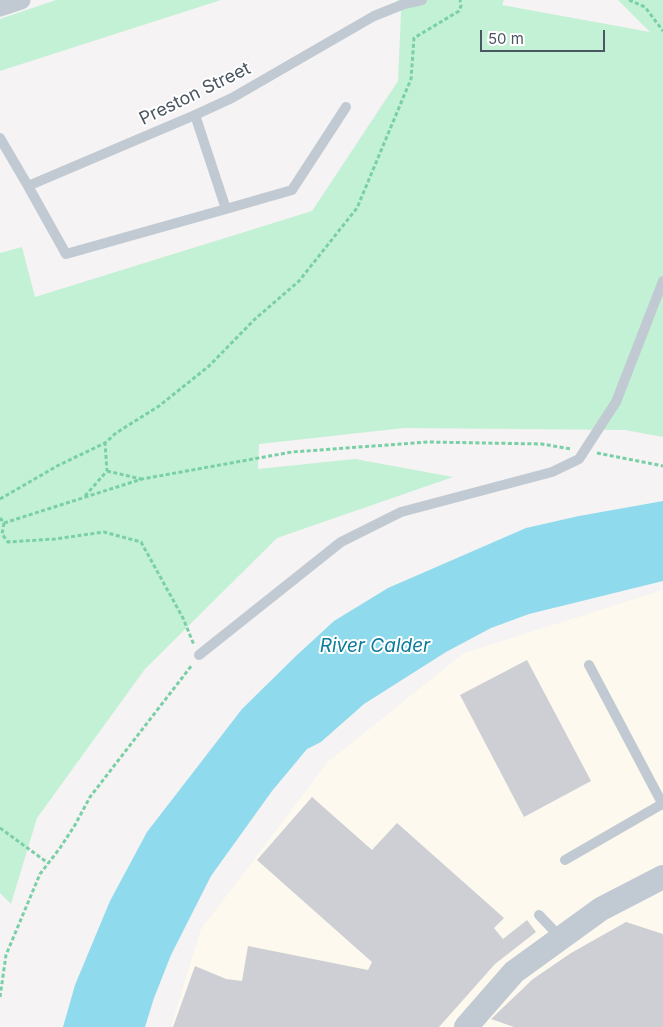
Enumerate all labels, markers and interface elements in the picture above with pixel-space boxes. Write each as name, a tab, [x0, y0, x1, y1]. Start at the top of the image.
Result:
scale bar	[483, 20, 608, 52]
text: 50 m	[488, 29, 524, 48]
street label: Preston Street	[136, 58, 254, 130]
water label: River Calder	[320, 635, 430, 657]

